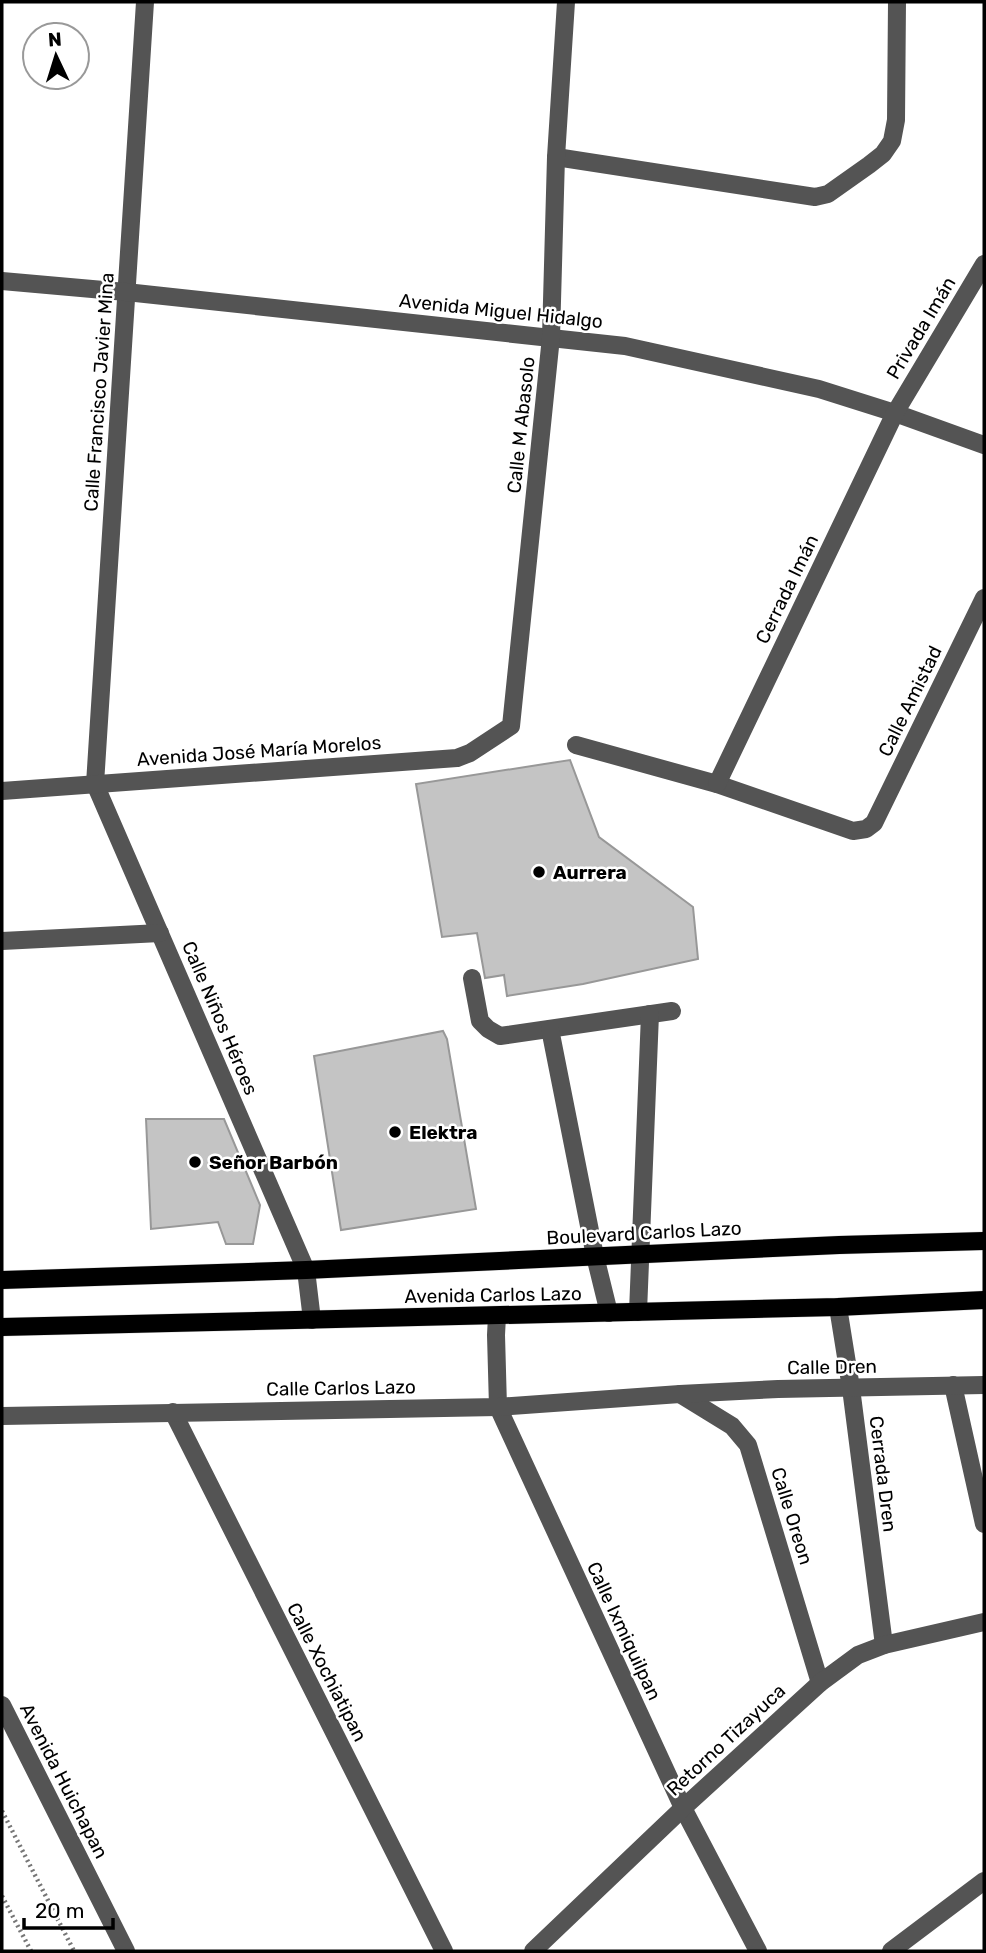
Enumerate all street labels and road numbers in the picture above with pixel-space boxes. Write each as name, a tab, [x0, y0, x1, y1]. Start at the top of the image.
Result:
street label: Calle Francisco Javier Mina	[79, 272, 119, 512]
street label: Privada Imán	[881, 273, 961, 383]
street label: Avenida Miguel Hidalgo	[398, 289, 604, 333]
street label: Calle M Abasolo	[502, 355, 540, 495]
street label: Cerrada Imán	[751, 531, 823, 647]
street label: Calle Amistad	[873, 642, 947, 760]
street label: Avenida José María Morelos	[136, 731, 382, 771]
street label: Calle Niños Héroes	[177, 938, 263, 1098]
street label: Boulevard Carlos Lazo	[546, 1216, 742, 1250]
street label: Avenida Carlos Lazo	[404, 1282, 582, 1308]
street label: Calle Dren	[787, 1355, 877, 1379]
street label: Calle Carlos Lazo	[266, 1375, 416, 1401]
street label: Cerrada Dren	[864, 1415, 902, 1533]
street label: Calle Oreon	[766, 1465, 818, 1567]
street label: Calle Ixmiquilpan	[582, 1558, 666, 1704]
street label: Calle Xochiatipan	[282, 1599, 372, 1745]
street label: Retorno Tizayuca	[662, 1679, 790, 1801]
street label: Avenida Huichapan	[15, 1700, 113, 1862]

